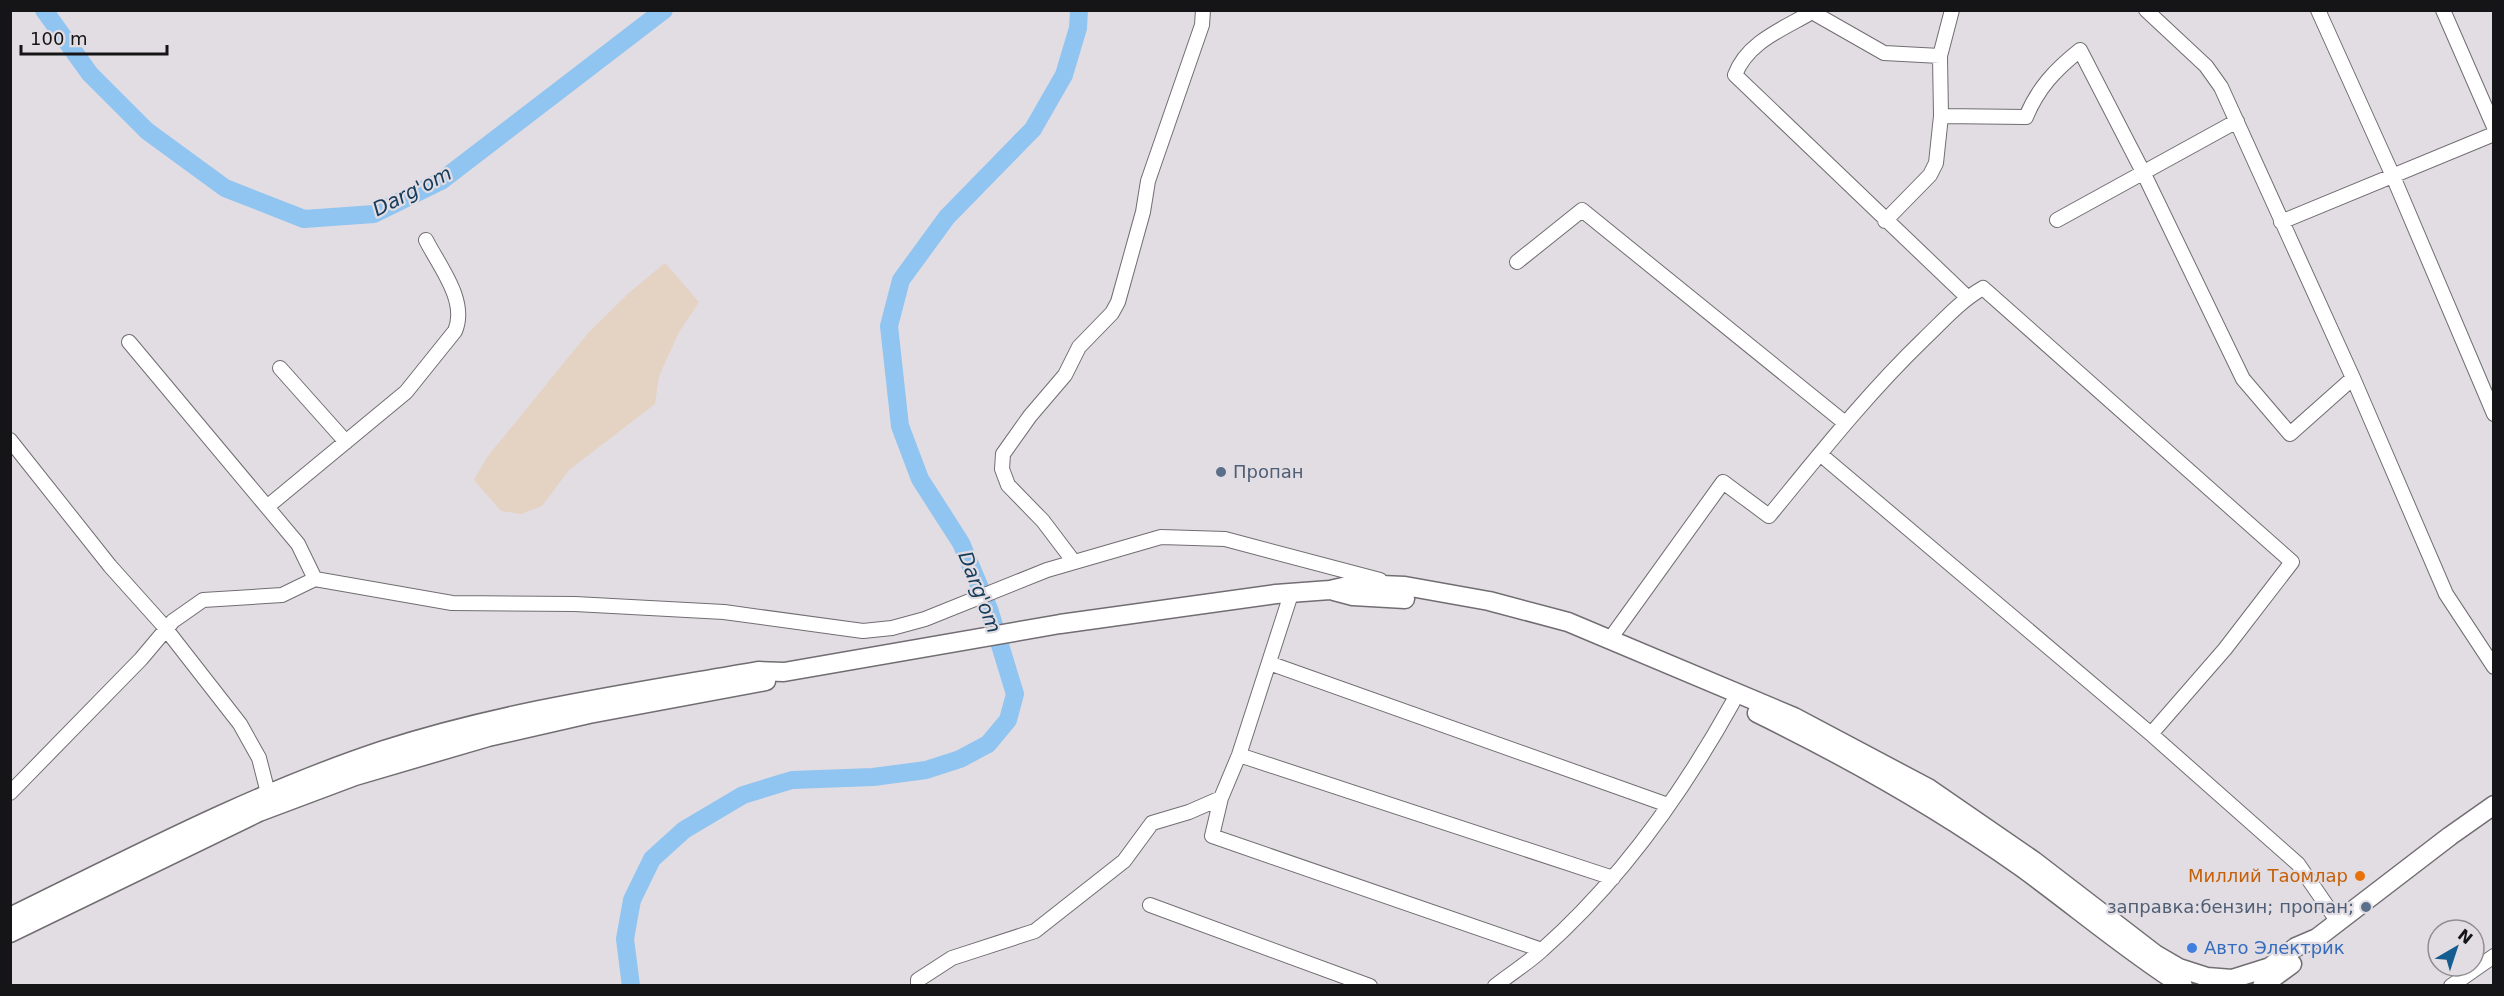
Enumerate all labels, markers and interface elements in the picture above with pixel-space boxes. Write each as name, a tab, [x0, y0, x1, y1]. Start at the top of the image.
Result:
scale bar	[21, 18, 166, 56]
text: 100 m	[30, 28, 88, 49]
water label: Darg'om	[368, 161, 456, 221]
place label: Пропан	[1233, 461, 1304, 482]
marker: Пропан	[1214, 465, 1228, 479]
water label: Darg'om	[953, 548, 1007, 636]
place label: Миллий Таомлар	[2188, 865, 2348, 886]
marker: Миллий Таомлар	[2353, 869, 2367, 883]
place label: заправка:бензин; пропан;	[2107, 896, 2354, 917]
marker: заправка:бензин; пропан;	[2359, 900, 2373, 914]
north arrow	[2426, 918, 2486, 978]
text: N	[2454, 925, 2476, 948]
place label: Авто Электрик	[2204, 937, 2345, 958]
marker: Авто Электрик	[2185, 941, 2199, 955]

